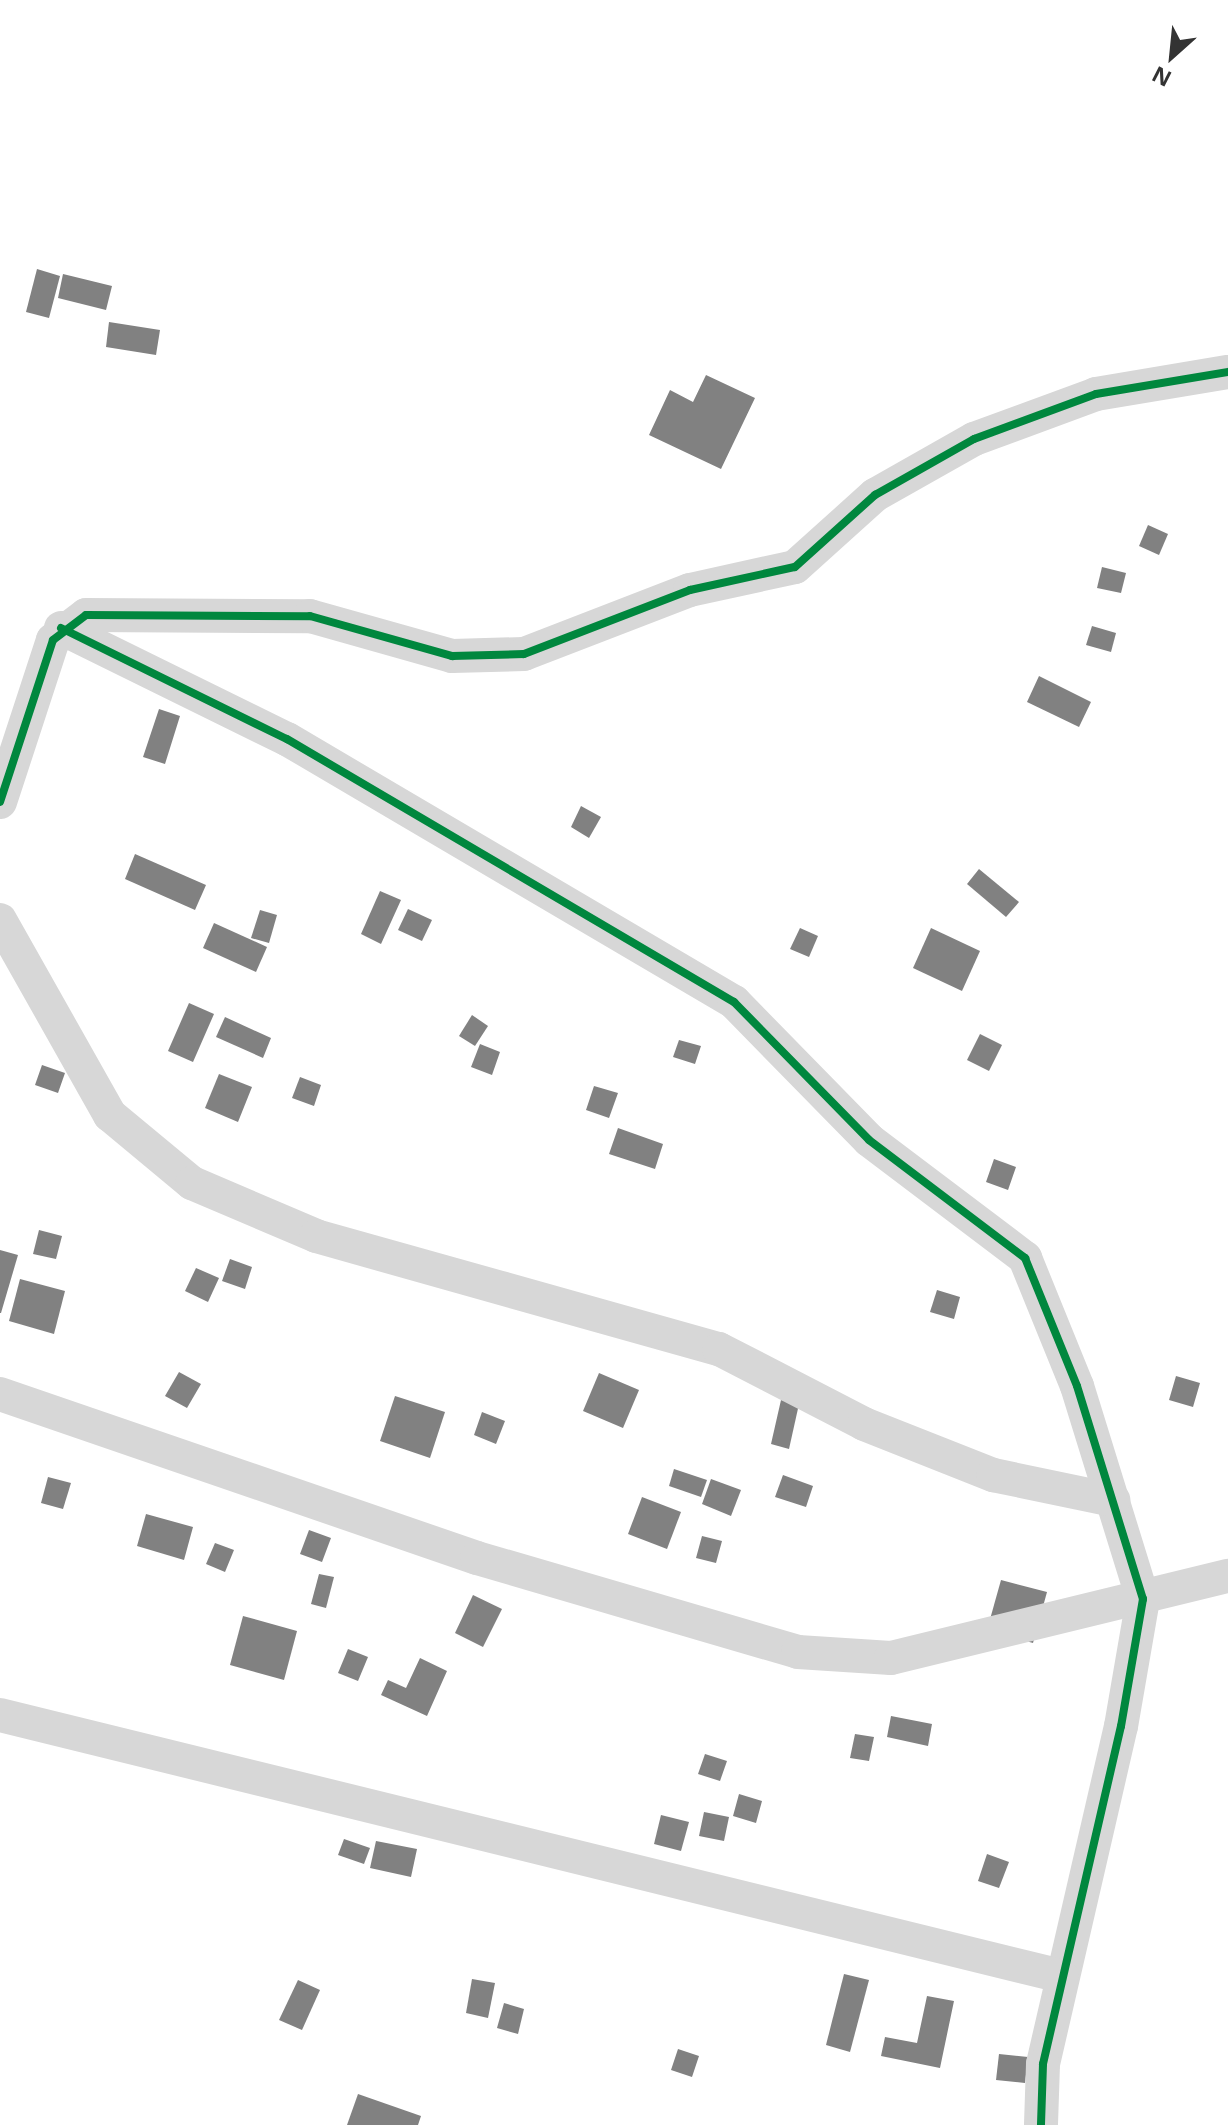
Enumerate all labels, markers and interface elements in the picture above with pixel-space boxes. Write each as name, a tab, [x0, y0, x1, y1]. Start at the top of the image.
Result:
north arrow	[1132, 16, 1212, 96]
text: N	[1146, 60, 1176, 95]

